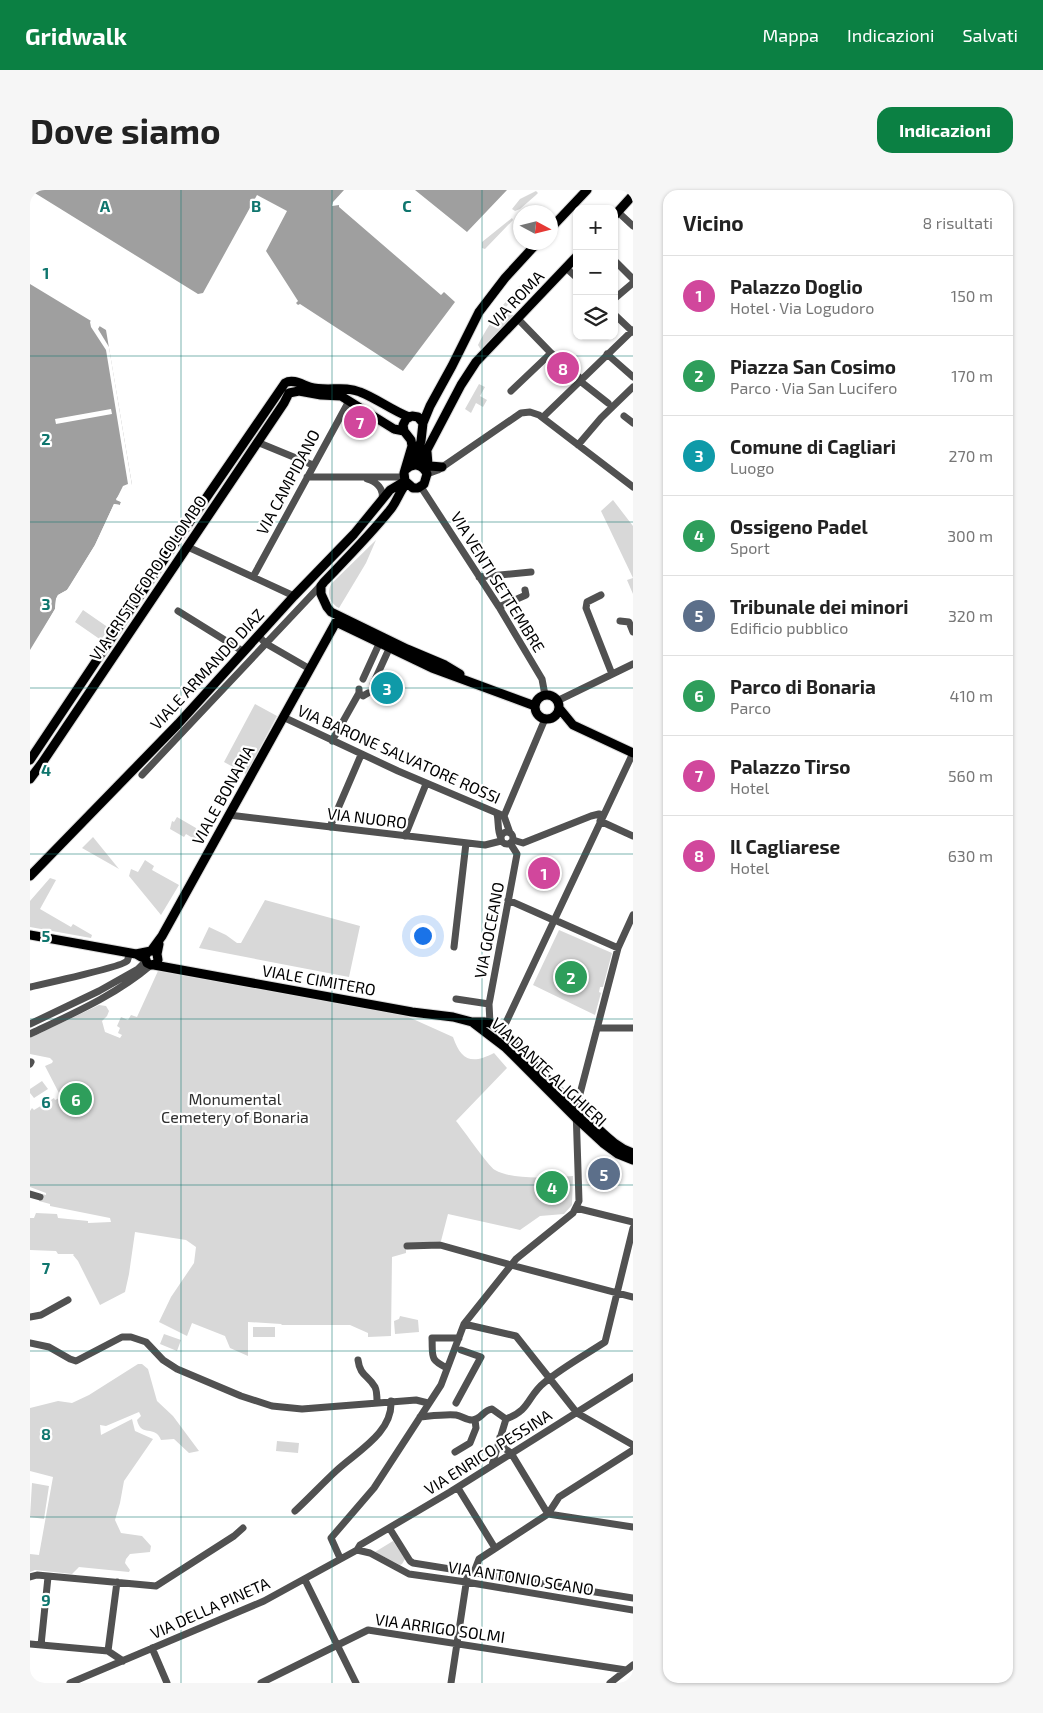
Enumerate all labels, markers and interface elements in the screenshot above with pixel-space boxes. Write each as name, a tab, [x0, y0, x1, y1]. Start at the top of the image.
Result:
text: Gridwalk	[25, 21, 127, 50]
text: Mappa	[763, 24, 819, 46]
text: Indicazioni	[847, 24, 934, 46]
text: Salvati	[962, 24, 1018, 46]
button: Indicazioni	[877, 107, 1013, 153]
text: Dove siamo	[30, 109, 221, 151]
text: A	[100, 196, 111, 215]
text: B	[251, 196, 261, 215]
text: C	[402, 196, 412, 215]
north arrow	[513, 205, 558, 250]
map controls	[573, 205, 618, 340]
button: +	[573, 205, 618, 250]
text: Vicino	[683, 210, 744, 235]
text: 8 risultati	[923, 213, 993, 232]
button: −	[573, 250, 618, 295]
text: 1	[43, 263, 49, 282]
street label: VIA ROMA	[484, 266, 547, 331]
text: Palazzo Doglio	[730, 275, 863, 298]
text: 1	[696, 286, 702, 305]
text: 150 m	[951, 286, 993, 305]
button: layers	[573, 295, 618, 340]
text: Hotel · Via Logudoro	[730, 298, 874, 317]
pin: 8	[547, 349, 579, 387]
text: Piazza San Cosimo	[730, 355, 896, 378]
text: 2	[694, 366, 704, 385]
text: 170 m	[951, 366, 993, 385]
text: Parco · Via San Lucifero	[730, 378, 897, 397]
pin: 7	[344, 403, 376, 441]
street label: VIA CAMPIDANO	[252, 426, 323, 538]
text: 2	[41, 429, 51, 448]
text: Comune di Cagliari	[730, 435, 896, 458]
text: 3	[694, 446, 704, 465]
text: 270 m	[949, 446, 993, 465]
text: Luogo	[730, 458, 774, 477]
street label: VIA CRISTOFORO COLOMBO	[85, 491, 210, 664]
street label: VIA VENTI SETTEMBRE	[447, 508, 549, 655]
text: Ossigeno Padel	[730, 515, 868, 538]
text: 4	[694, 526, 704, 545]
text: 300 m	[947, 526, 993, 545]
text: Sport	[730, 538, 770, 557]
text: 3	[41, 594, 51, 613]
text: Tribunale dei minori	[730, 595, 909, 618]
street label: VIALE ARMANDO DIAZ	[146, 604, 267, 733]
text: 5	[695, 606, 703, 625]
text: 320 m	[948, 606, 993, 625]
text: Edificio pubblico	[730, 618, 848, 637]
pin: 3	[371, 669, 403, 707]
text: Parco di Bonaria	[730, 675, 876, 698]
text: 6	[694, 686, 704, 705]
text: 410 m	[950, 686, 993, 705]
text: Parco	[730, 698, 771, 717]
street label: VIA BARONE SALVATORE ROSSI	[295, 700, 504, 807]
street label: VIALE BONARIA	[187, 742, 258, 848]
text: Palazzo Tirso	[730, 755, 850, 778]
text: 4	[41, 760, 51, 779]
text: 7	[695, 766, 703, 785]
text: 560 m	[948, 766, 993, 785]
text: Hotel	[730, 778, 769, 797]
street label: VIA NUORO	[326, 803, 408, 832]
text: Il Cagliarese	[730, 835, 840, 858]
text: 8	[694, 846, 704, 865]
text: 630 m	[948, 846, 993, 865]
pin: 1	[528, 854, 560, 892]
text: Hotel	[730, 858, 769, 877]
street label: VIA GOCEANO	[470, 880, 507, 980]
your location	[410, 923, 436, 949]
text: 5	[42, 926, 51, 945]
pin: 2	[555, 958, 587, 996]
street label: VIALE CIMITERO	[261, 960, 377, 999]
street label: VIA DANTE ALIGHIERI	[488, 1013, 611, 1130]
pin: 6	[60, 1080, 92, 1118]
park label: Monumental Cemetery of Bonaria	[161, 1089, 309, 1126]
text: 6	[41, 1092, 51, 1111]
pin: 5	[588, 1155, 620, 1193]
pin: 4	[536, 1168, 568, 1206]
text: 7	[42, 1258, 51, 1277]
street label: VIA ENRICO PESSINA	[421, 1405, 555, 1498]
text: 8	[41, 1424, 51, 1443]
street label: VIA ANTONIO SCANO	[447, 1557, 595, 1598]
street label: VIA DELLA PINETA	[147, 1573, 272, 1642]
text: 9	[41, 1590, 51, 1609]
street label: VIA ARRIGO SOLMI	[374, 1609, 506, 1646]

